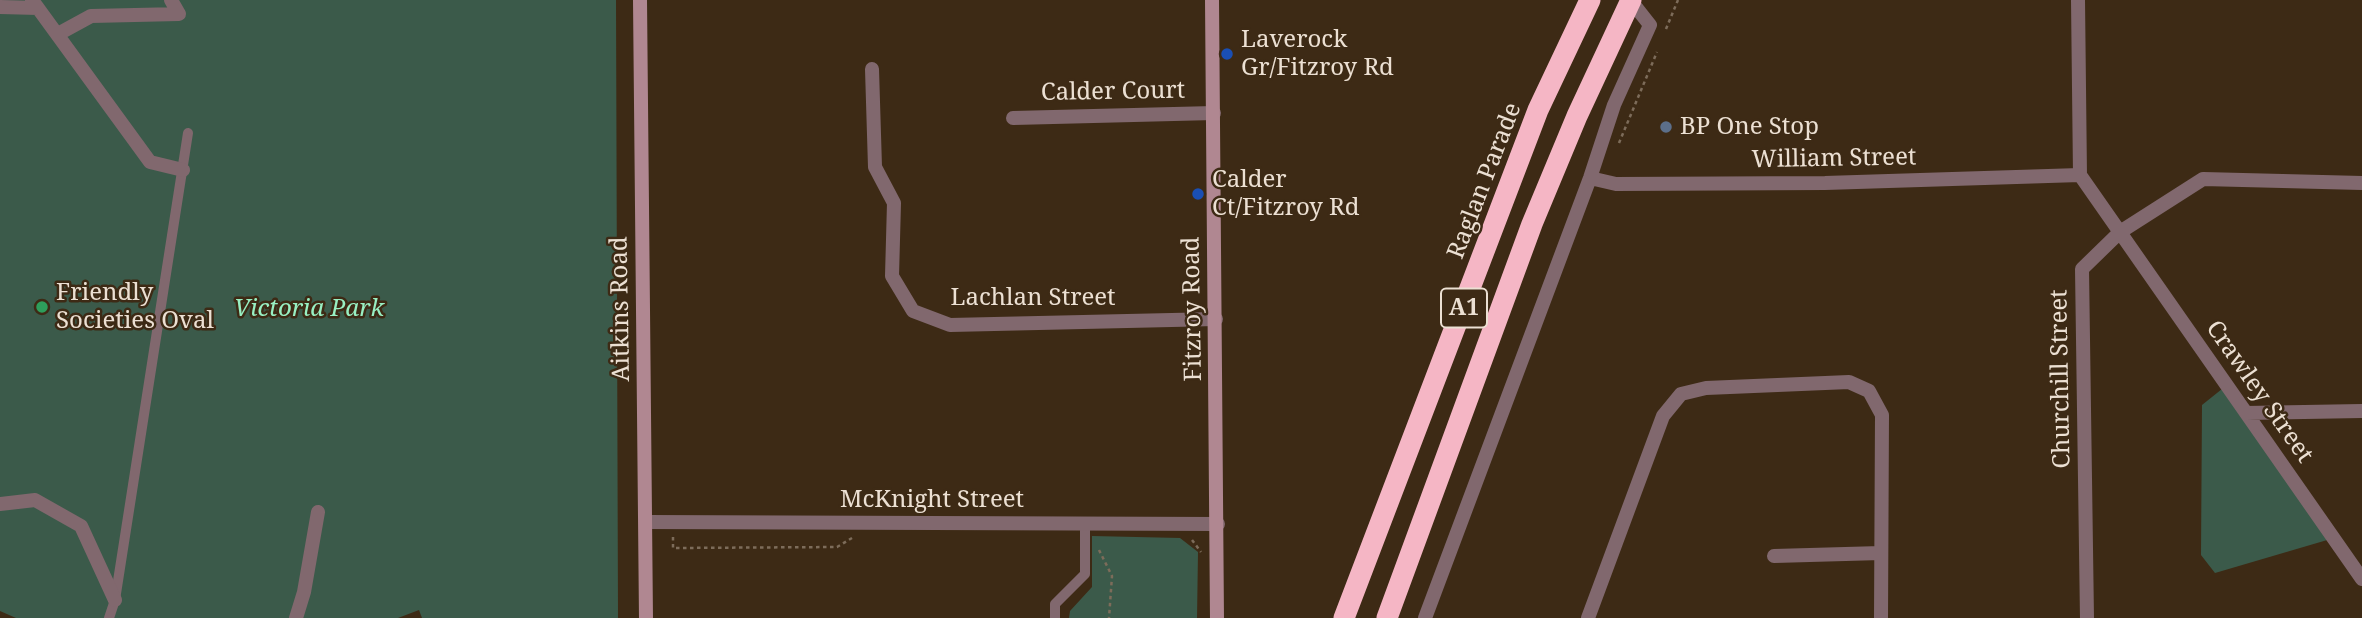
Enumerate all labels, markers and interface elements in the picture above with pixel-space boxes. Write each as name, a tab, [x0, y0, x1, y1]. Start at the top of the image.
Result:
place label: Laverock Gr/Fitzroy Rd	[1241, 26, 1394, 82]
marker: Laverock Gr/Fitzroy Rd	[1219, 46, 1235, 62]
street label: Calder Court	[1041, 76, 1185, 108]
street label: Raglan Parade	[1442, 99, 1528, 263]
place label: BP One Stop	[1680, 113, 1819, 141]
marker: BP One Stop	[1658, 119, 1674, 135]
street label: William Street	[1751, 143, 1917, 175]
place label: Calder Ct/Fitzroy Rd	[1212, 166, 1360, 222]
marker: Calder Ct/Fitzroy Rd	[1190, 186, 1206, 202]
street label: Aitkins Road	[605, 236, 637, 382]
street label: Fitzroy Road	[1177, 236, 1209, 382]
place label: Friendly Societies Oval	[56, 279, 214, 335]
street label: Lachlan Street	[950, 284, 1116, 312]
road number: A1	[1441, 288, 1487, 328]
street label: Churchill Street	[2045, 289, 2077, 469]
park label: Victoria Park	[234, 295, 384, 323]
marker: Friendly Societies Oval	[34, 299, 50, 315]
street label: Crawley Street	[2199, 315, 2319, 469]
street label: McKnight Street	[840, 486, 1024, 514]

